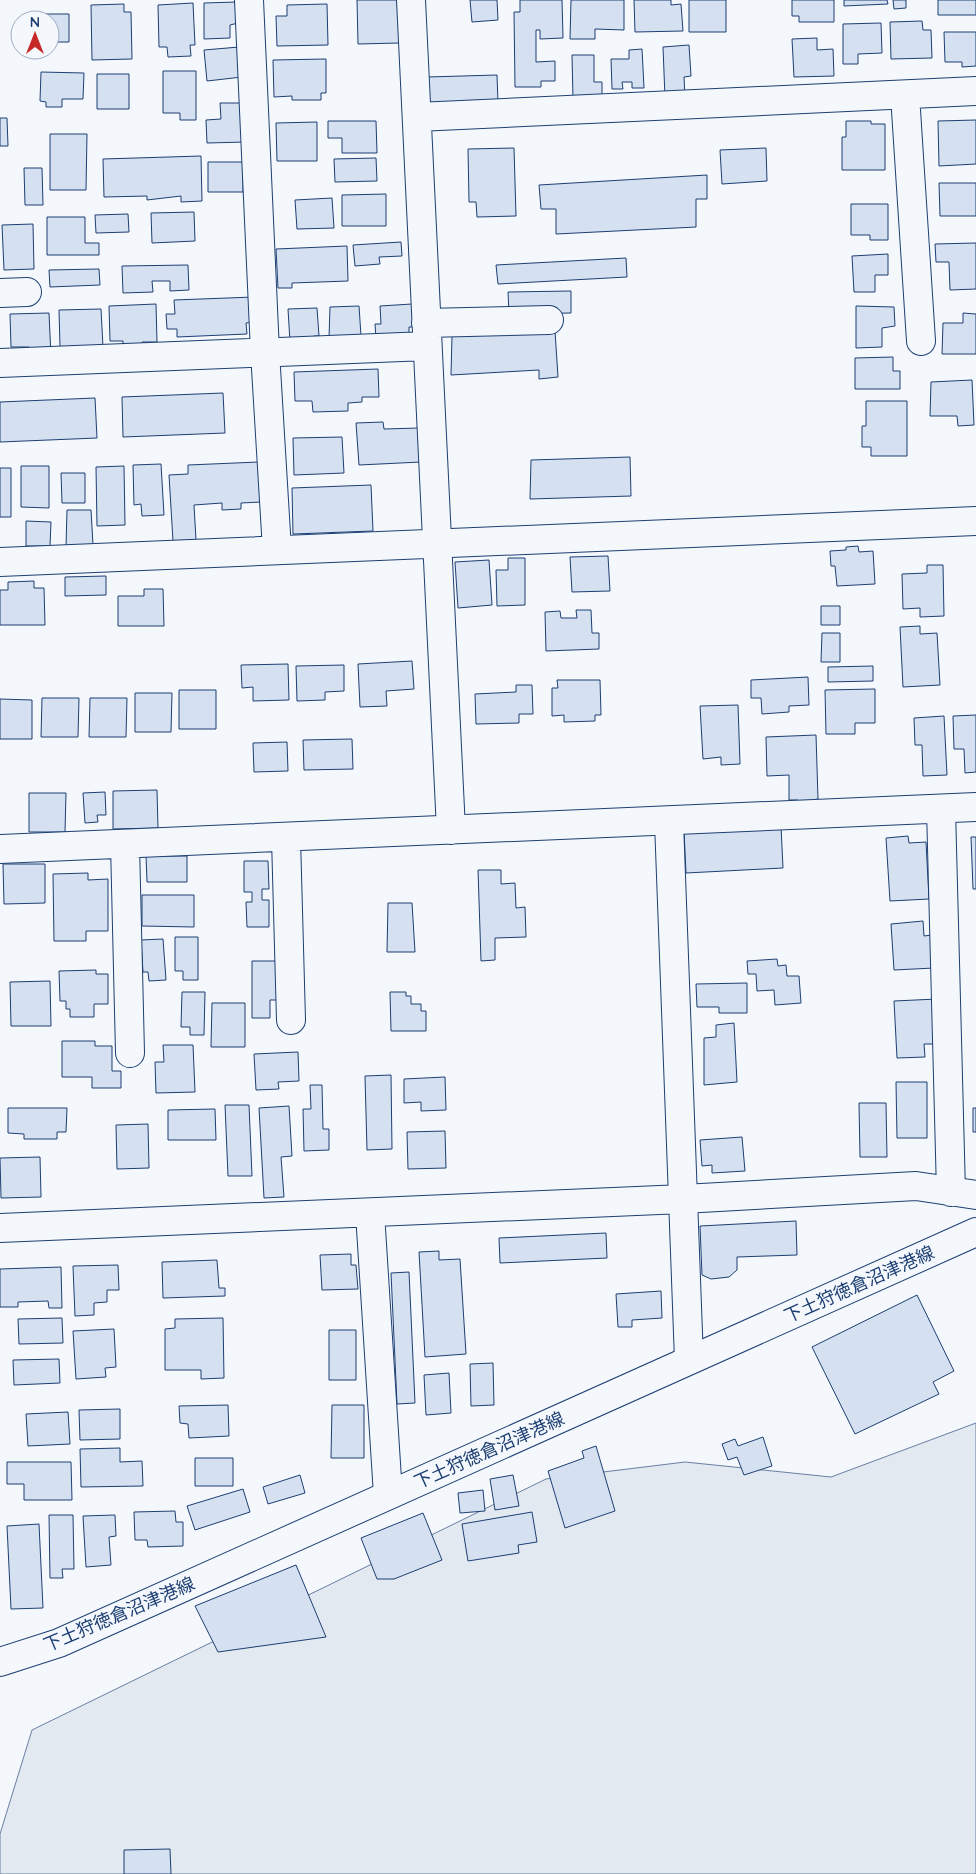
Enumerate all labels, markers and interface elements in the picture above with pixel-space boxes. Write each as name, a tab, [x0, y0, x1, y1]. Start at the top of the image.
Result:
north arrow	[10, 10, 60, 60]
text: N	[30, 13, 40, 31]
street label: 下土狩徳倉沼津港線	[780, 1241, 938, 1327]
street label: 下土狩徳倉沼津港線	[410, 1407, 568, 1493]
street label: 下土狩徳倉沼津港線	[40, 1572, 198, 1656]

